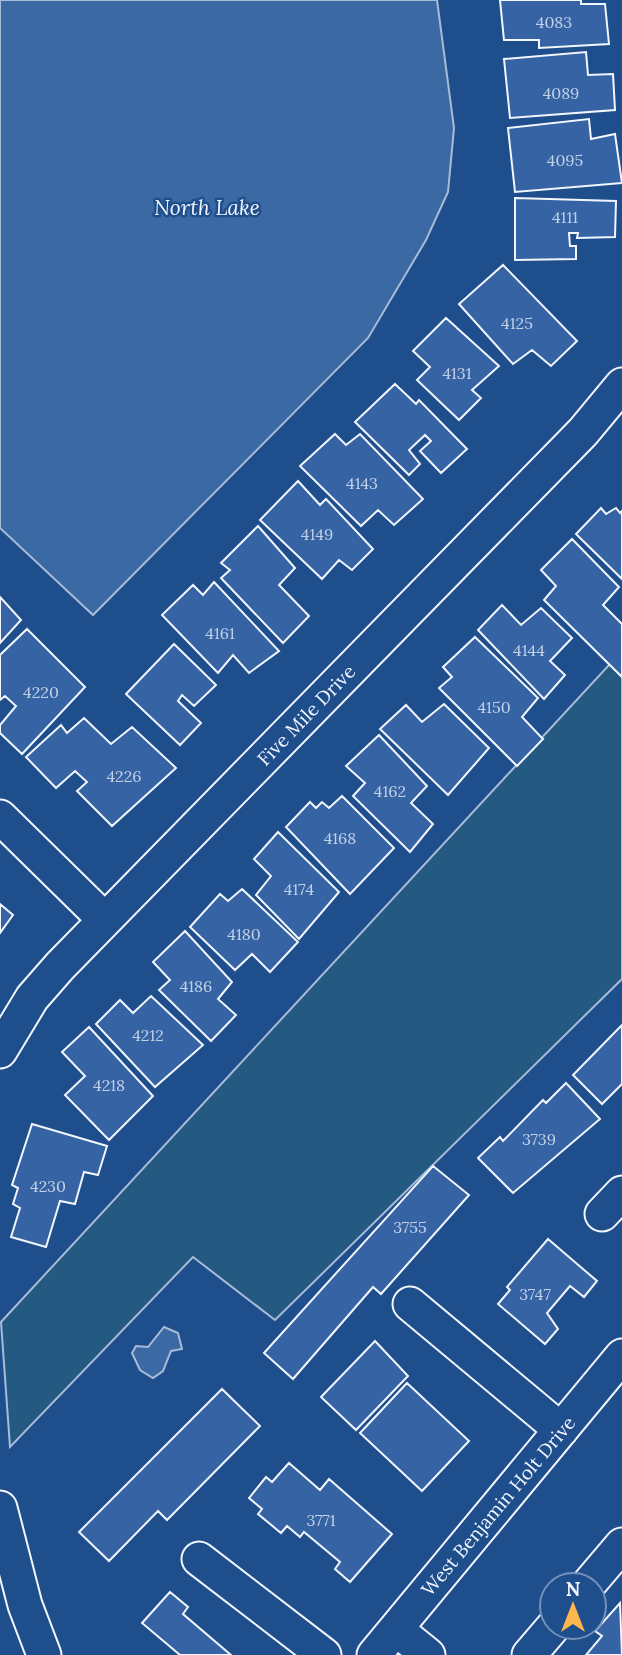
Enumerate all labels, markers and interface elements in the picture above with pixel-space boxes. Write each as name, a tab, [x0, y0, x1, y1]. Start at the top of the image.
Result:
house number: 4083	[536, 12, 572, 32]
house number: 4089	[543, 83, 579, 103]
house number: 4095	[547, 150, 583, 170]
water label: North Lake	[154, 194, 260, 221]
house number: 4111	[552, 207, 578, 227]
house number: 4125	[501, 313, 533, 333]
house number: 4131	[442, 363, 472, 383]
house number: 4143	[346, 473, 378, 493]
house number: 4149	[301, 524, 333, 544]
house number: 4161	[205, 623, 235, 643]
house number: 4144	[513, 640, 545, 660]
street label: Five Mile Drive	[252, 659, 360, 771]
house number: 4220	[23, 682, 59, 702]
house number: 4150	[477, 697, 511, 717]
house number: 4226	[106, 766, 142, 786]
house number: 4162	[374, 781, 406, 801]
house number: 4168	[324, 828, 356, 848]
house number: 4174	[284, 879, 314, 899]
house number: 4180	[227, 924, 261, 944]
house number: 4186	[180, 976, 212, 996]
house number: 4212	[132, 1025, 164, 1045]
house number: 4218	[93, 1075, 125, 1095]
house number: 3739	[522, 1129, 556, 1149]
house number: 4230	[30, 1176, 66, 1196]
house number: 3755	[393, 1217, 427, 1237]
house number: 3747	[519, 1284, 551, 1304]
street label: West Benjamin Holt Drive	[416, 1411, 580, 1601]
house number: 3771	[306, 1510, 336, 1530]
north arrow	[538, 1571, 608, 1641]
text: N	[566, 1577, 581, 1601]

